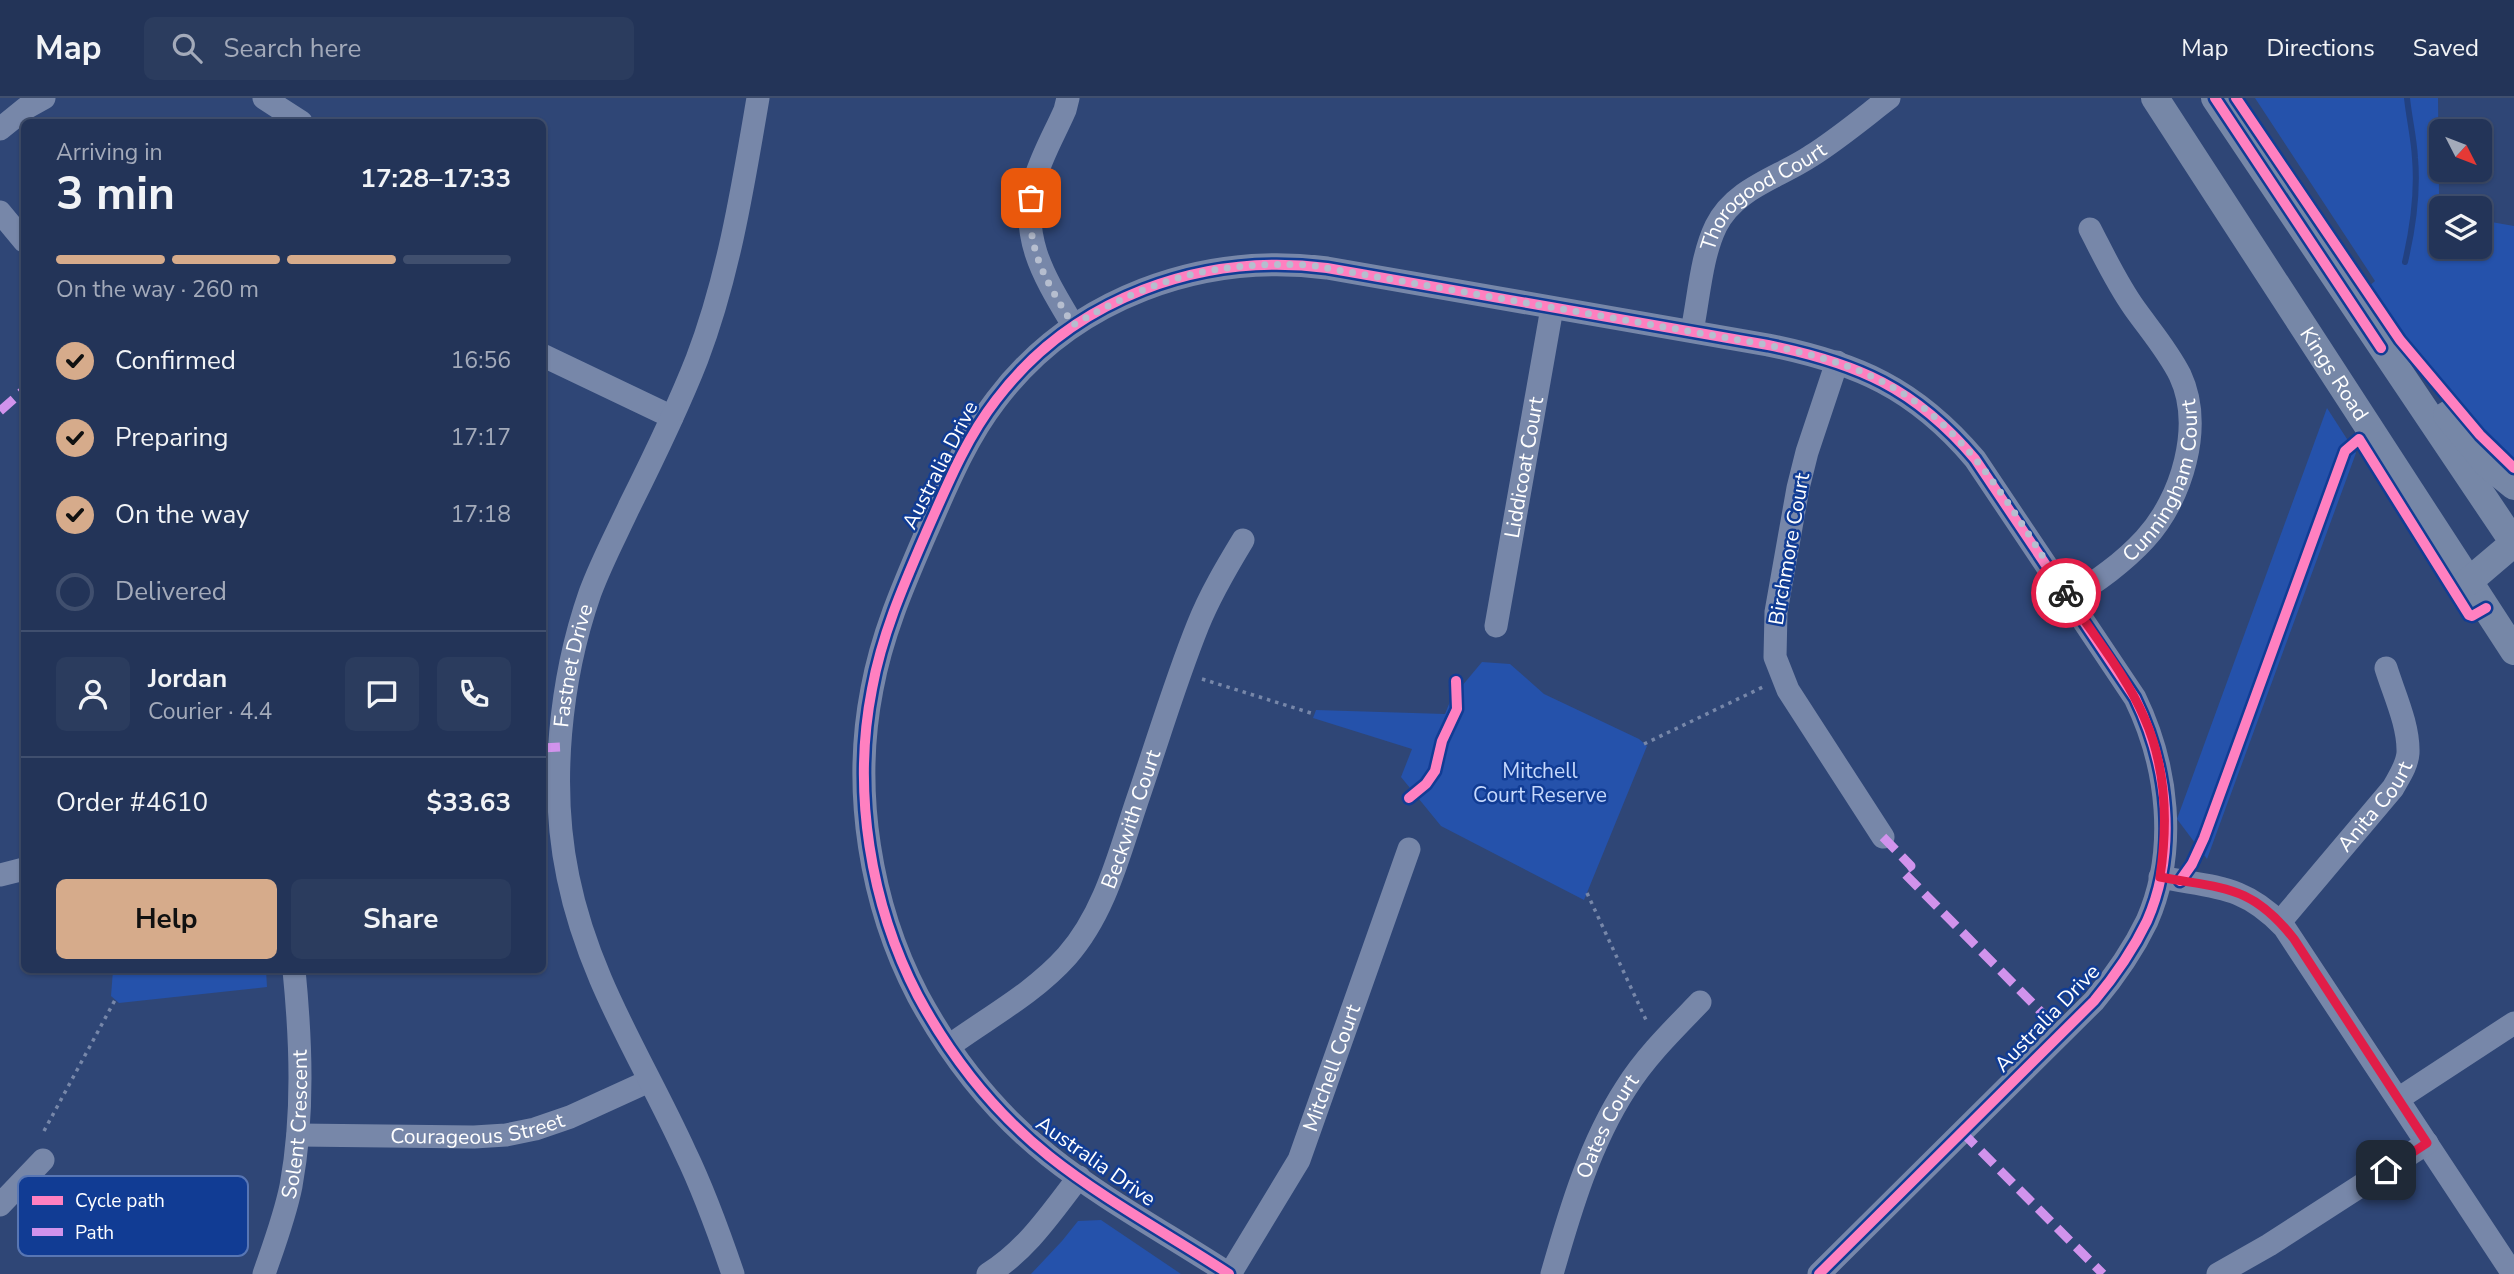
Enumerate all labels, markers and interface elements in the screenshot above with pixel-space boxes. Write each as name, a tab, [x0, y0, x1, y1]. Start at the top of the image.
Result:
search box	[144, 17, 634, 80]
text: Map	[35, 26, 102, 71]
icon: search	[168, 29, 206, 67]
text: Search here	[224, 31, 361, 66]
text: Map	[2181, 32, 2228, 64]
text: Directions	[2266, 32, 2375, 64]
text: Saved	[2413, 32, 2479, 64]
north arrow	[2429, 119, 2492, 182]
map controls	[2429, 119, 2492, 259]
street label: Thorogood Court	[1694, 136, 1832, 254]
text: Arriving in	[56, 137, 163, 168]
text: 17:28–17:33	[360, 161, 511, 196]
text: 3 min	[56, 162, 175, 225]
pin	[1001, 168, 1061, 228]
icon: bag	[1012, 179, 1050, 217]
button: layers	[2429, 196, 2492, 259]
text: On the way · 260 m	[56, 274, 259, 305]
street label: Kings Road	[2293, 322, 2375, 426]
icon: check	[56, 342, 94, 380]
text: Confirmed	[115, 343, 236, 378]
text: 16:56	[451, 345, 511, 376]
street label: Liddicoat Court	[1498, 394, 1550, 540]
street label: Australia Drive	[896, 396, 984, 534]
street label: Cunningham Court	[2116, 397, 2204, 568]
icon: check	[56, 419, 94, 457]
text: Preparing	[115, 420, 228, 455]
text: 17:17	[451, 422, 511, 453]
street label: Birchmore Court	[1762, 470, 1816, 627]
icon: check	[56, 496, 94, 534]
text: On the way	[115, 497, 249, 532]
text: 17:18	[451, 499, 511, 530]
courier	[2031, 558, 2101, 628]
text: Delivered	[115, 574, 227, 609]
icon: bike	[2047, 574, 2085, 612]
street label: Fastnet Drive	[547, 600, 599, 729]
button: person	[56, 657, 130, 731]
button: chat	[345, 657, 419, 731]
button: phone	[437, 657, 511, 731]
text: Jordan	[148, 661, 227, 696]
text: Courier · 4.4	[148, 696, 272, 727]
street label: Beckwith Court	[1094, 746, 1167, 893]
park label: Mitchell Court Reserve	[1473, 757, 1607, 809]
street label: Anita Court	[2331, 757, 2419, 858]
text: Order #4610	[56, 785, 208, 820]
text: $33.63	[427, 785, 511, 820]
button: Help	[56, 879, 277, 959]
button: Share	[291, 879, 511, 959]
street label: Australia Drive	[1988, 958, 2106, 1078]
street label: Mitchell Court	[1296, 1000, 1367, 1135]
street label: Solent Crescent	[275, 1049, 314, 1202]
street label: Oates Court	[1569, 1068, 1646, 1182]
street label: Courageous Street	[390, 1106, 568, 1151]
street label: Australia Drive	[1030, 1109, 1162, 1213]
pin	[2356, 1140, 2416, 1200]
icon: home	[2367, 1151, 2405, 1189]
legend	[18, 1176, 248, 1256]
text: Cycle path	[75, 1188, 165, 1214]
text: Path	[75, 1220, 114, 1246]

